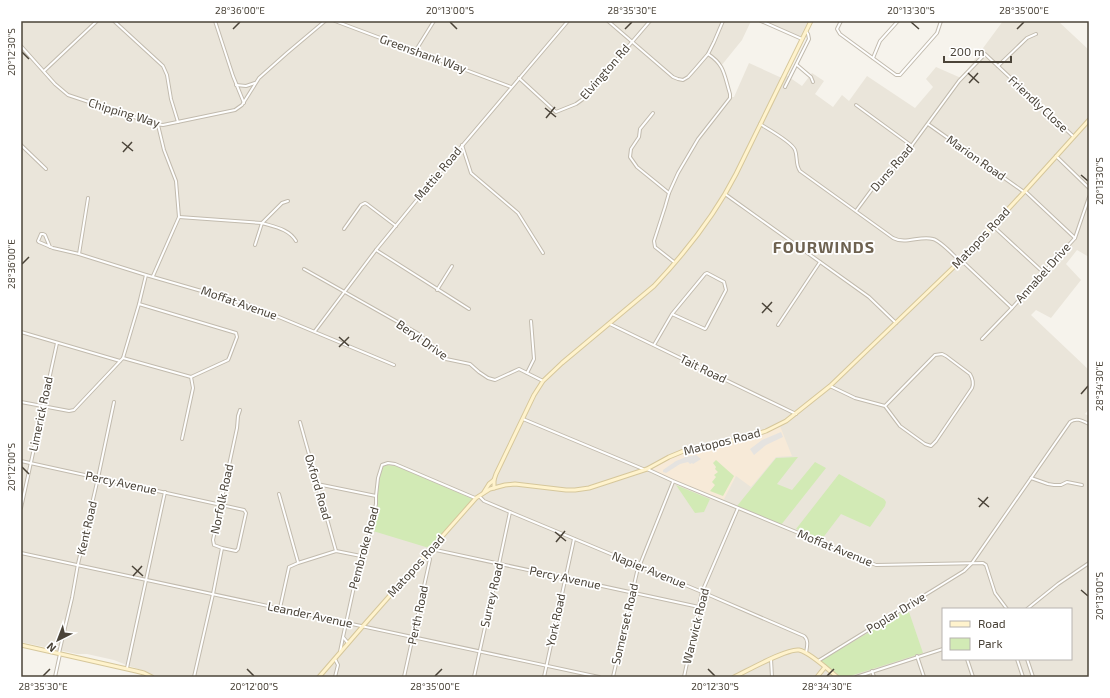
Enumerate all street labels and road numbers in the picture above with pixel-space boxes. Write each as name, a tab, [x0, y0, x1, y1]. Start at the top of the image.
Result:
street label: Greenshank Way	[378, 31, 469, 75]
street label: Elvington Rd	[577, 41, 632, 102]
street label: Friendly Close	[1006, 72, 1071, 134]
street label: Chipping Way	[87, 95, 162, 130]
street label: Marion Road	[944, 132, 1009, 183]
street label: Duns Road	[867, 141, 916, 194]
street label: Mattie Road	[411, 144, 464, 203]
street label: Matopos Road	[948, 204, 1012, 271]
street label: Annabel Drive	[1012, 240, 1073, 305]
street label: Moffat Avenue	[199, 282, 279, 322]
street label: Beryl Drive	[394, 316, 451, 362]
street label: Tait Road	[678, 351, 729, 385]
street label: Limerick Road	[25, 375, 55, 452]
street label: Matopos Road	[682, 425, 762, 457]
street label: Oxford Road	[303, 452, 335, 521]
street label: Norfolk Road	[207, 462, 235, 535]
street label: Percy Avenue	[84, 468, 158, 496]
street label: Kent Road	[73, 499, 99, 556]
street label: Pembroke Road	[345, 505, 381, 591]
street label: Moffat Avenue	[796, 526, 875, 568]
street label: Matopos Road	[384, 531, 447, 599]
street label: Napier Avenue	[610, 548, 688, 590]
street label: Surrey Road	[477, 561, 505, 628]
street label: Percy Avenue	[528, 563, 602, 591]
street label: Somerset Road	[608, 582, 640, 666]
street label: Perth Road	[404, 584, 430, 646]
street label: Warwick Road	[679, 586, 711, 665]
street label: Poplar Drive	[863, 589, 928, 635]
street label: York Road	[543, 592, 567, 648]
street label: Leander Avenue	[266, 598, 354, 630]

